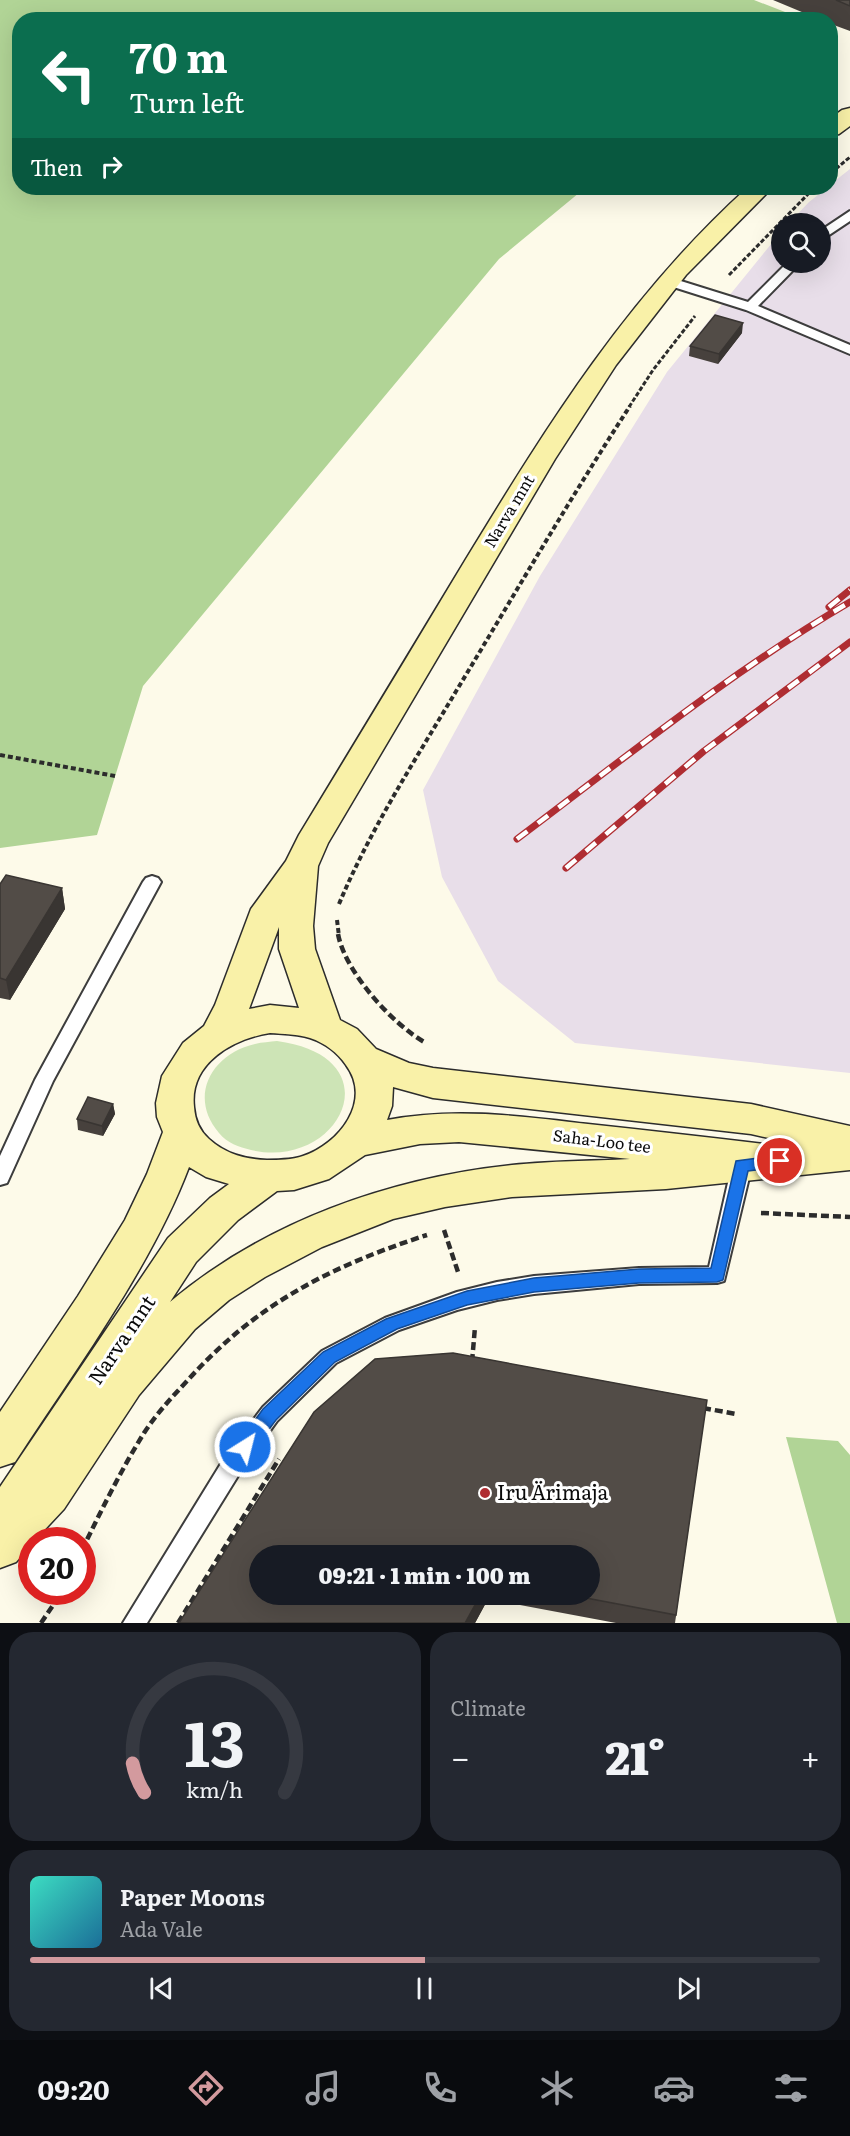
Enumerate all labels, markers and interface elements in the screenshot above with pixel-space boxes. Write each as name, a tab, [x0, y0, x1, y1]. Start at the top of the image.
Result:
text: 70 m	[129, 24, 228, 86]
icon: left	[30, 36, 108, 114]
text: Turn left	[129, 81, 244, 121]
text: Then	[30, 150, 83, 183]
icon: right	[95, 150, 128, 183]
map controls	[771, 213, 831, 273]
button: search	[771, 213, 831, 273]
street label: Narva mnt	[477, 469, 540, 552]
street label: Saha-Loo tee	[552, 1122, 652, 1158]
pin	[754, 1135, 805, 1186]
icon: arrive	[763, 1144, 796, 1177]
street label: Narva mnt	[79, 1288, 161, 1390]
position arrow	[213, 1415, 277, 1479]
place label: Iru Ärimaja	[497, 1476, 608, 1506]
marker: Iru Ärimaja	[478, 1486, 492, 1500]
speed limit sign: 20	[18, 1527, 96, 1605]
text: 09:21 · 1 min · 100 m	[319, 1558, 530, 1591]
text: Climate	[451, 1692, 526, 1722]
text: 13	[184, 1694, 245, 1786]
text: 21°	[605, 1722, 665, 1789]
text: −	[451, 1731, 470, 1780]
text: +	[801, 1731, 820, 1780]
text: km/h	[186, 1774, 243, 1806]
text: Paper Moons	[120, 1880, 265, 1913]
text: Ada Vale	[120, 1913, 203, 1943]
icon: previous	[145, 1972, 178, 2005]
icon: pause	[408, 1972, 441, 2005]
icon: next	[672, 1972, 705, 2005]
icon: directions	[185, 2067, 227, 2109]
icon: music	[302, 2067, 344, 2109]
icon: phone	[419, 2067, 461, 2109]
icon: climate	[536, 2067, 578, 2109]
icon: car	[653, 2067, 695, 2109]
icon: filters	[770, 2067, 812, 2109]
text: 09:20	[38, 2068, 110, 2108]

